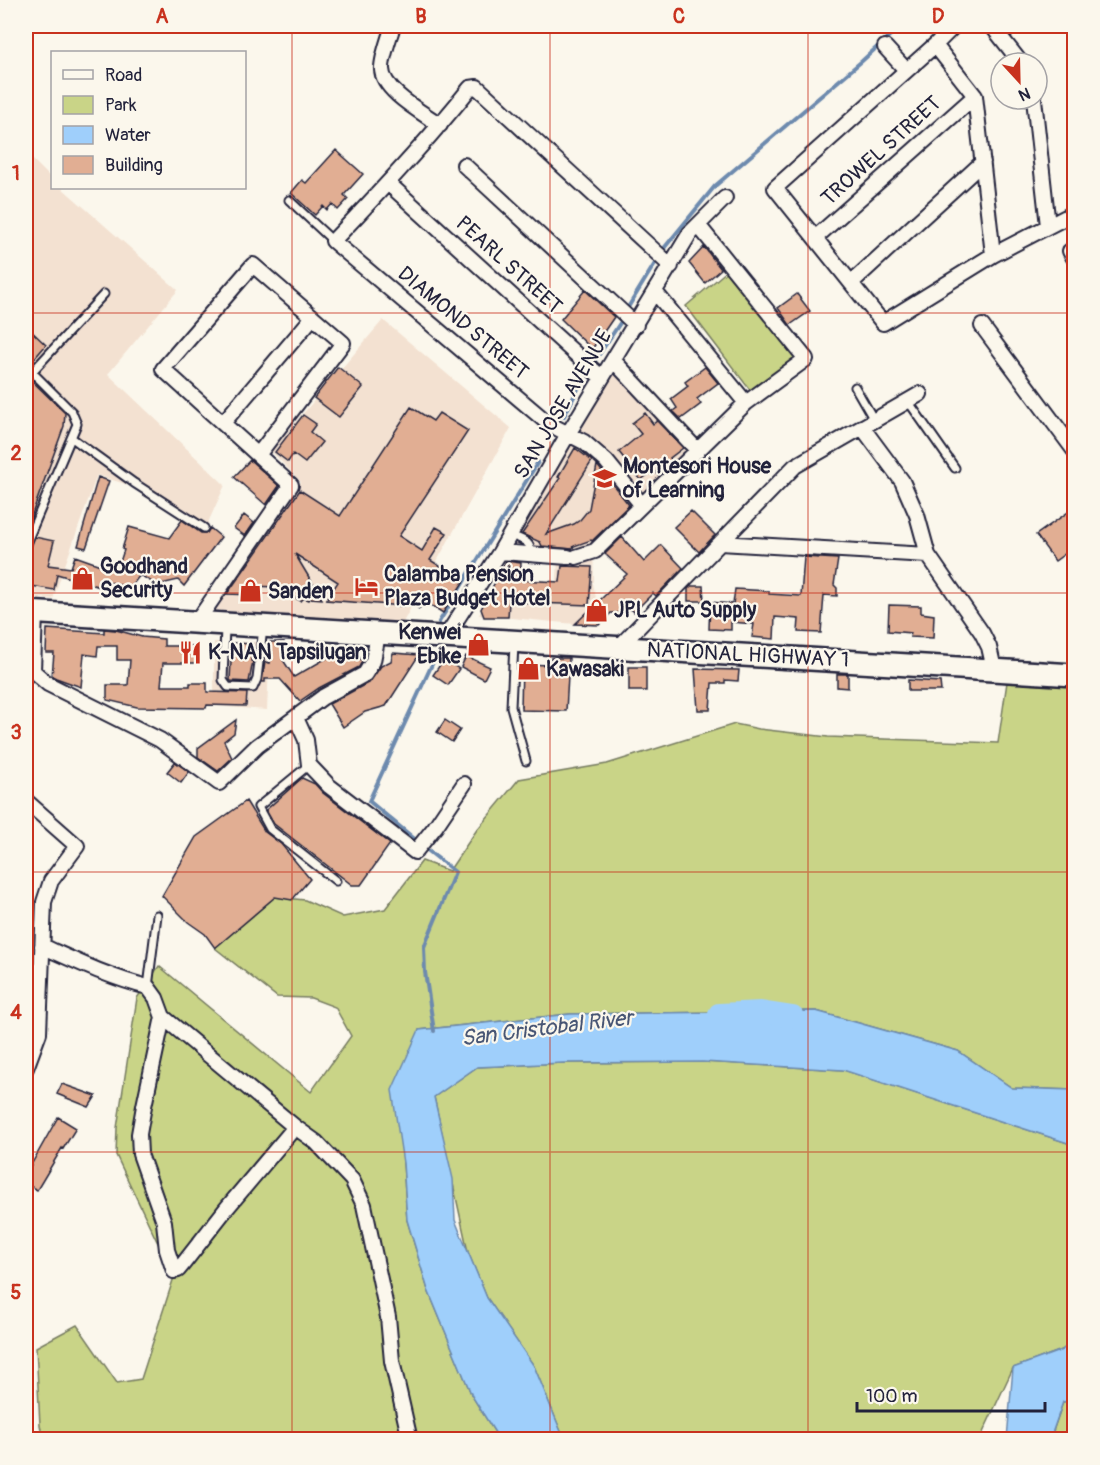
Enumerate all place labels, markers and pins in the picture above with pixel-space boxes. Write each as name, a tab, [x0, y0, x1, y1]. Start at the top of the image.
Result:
place label: Montesori House of Learning	[622, 453, 772, 504]
school or university icon: Montesori House of Learning	[592, 465, 618, 491]
place label: Goodhand Security	[100, 553, 188, 604]
place label: Calamba Pension Plaza Budget Hotel	[384, 561, 551, 612]
shop icon: Goodhand Security	[69, 565, 95, 591]
hotel icon: Calamba Pension Plaza Budget Hotel	[353, 573, 379, 599]
shop icon: Sanden	[237, 578, 263, 604]
place label: Sanden	[268, 578, 334, 605]
shop icon: JPL Auto Supply	[583, 597, 609, 623]
place label: JPL Auto Supply	[614, 597, 756, 624]
place label: Kenwei Ebike	[398, 619, 462, 670]
shop icon: Kenwei Ebike	[466, 631, 492, 657]
restaurant icon: K-NAN Tapsilugan	[177, 639, 203, 665]
place label: K-NAN Tapsilugan	[208, 639, 367, 666]
shop icon: Kawasaki	[515, 656, 541, 682]
place label: Kawasaki	[546, 656, 624, 683]

